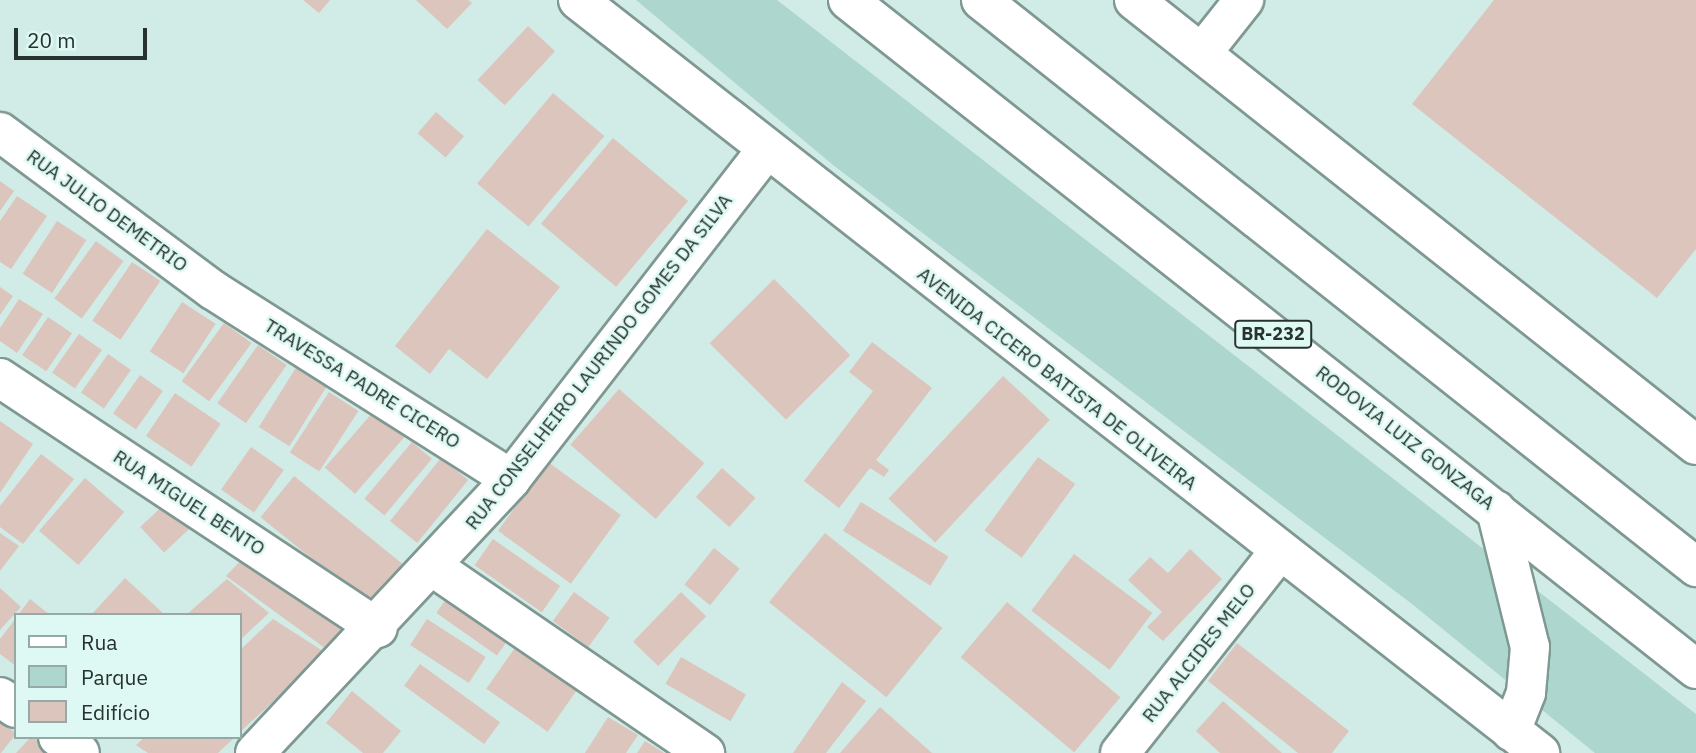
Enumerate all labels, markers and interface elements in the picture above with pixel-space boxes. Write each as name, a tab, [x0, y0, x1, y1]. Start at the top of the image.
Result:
scale bar	[18, 14, 150, 58]
text: 20 m	[27, 26, 76, 54]
street label: RUA JULIO DEMETRIO	[22, 145, 192, 277]
street label: RUA CONSELHEIRO LAURINDO GOMES DA SILVA	[461, 190, 737, 534]
street label: AVENIDA CICERO BATISTA DE OLIVEIRA	[913, 263, 1201, 495]
street label: TRAVESSA PADRE CICERO	[260, 314, 464, 454]
road number: BR-232	[1233, 320, 1313, 348]
street label: RODOVIA LUIZ GONZAGA	[1311, 361, 1499, 515]
street label: RUA MIGUEL BENTO	[109, 445, 269, 561]
street label: RUA ALCIDES MELO	[1138, 579, 1260, 727]
legend	[14, 613, 242, 739]
text: Rua	[81, 628, 118, 656]
text: Parque	[81, 663, 148, 691]
text: Edifício	[81, 698, 150, 726]

